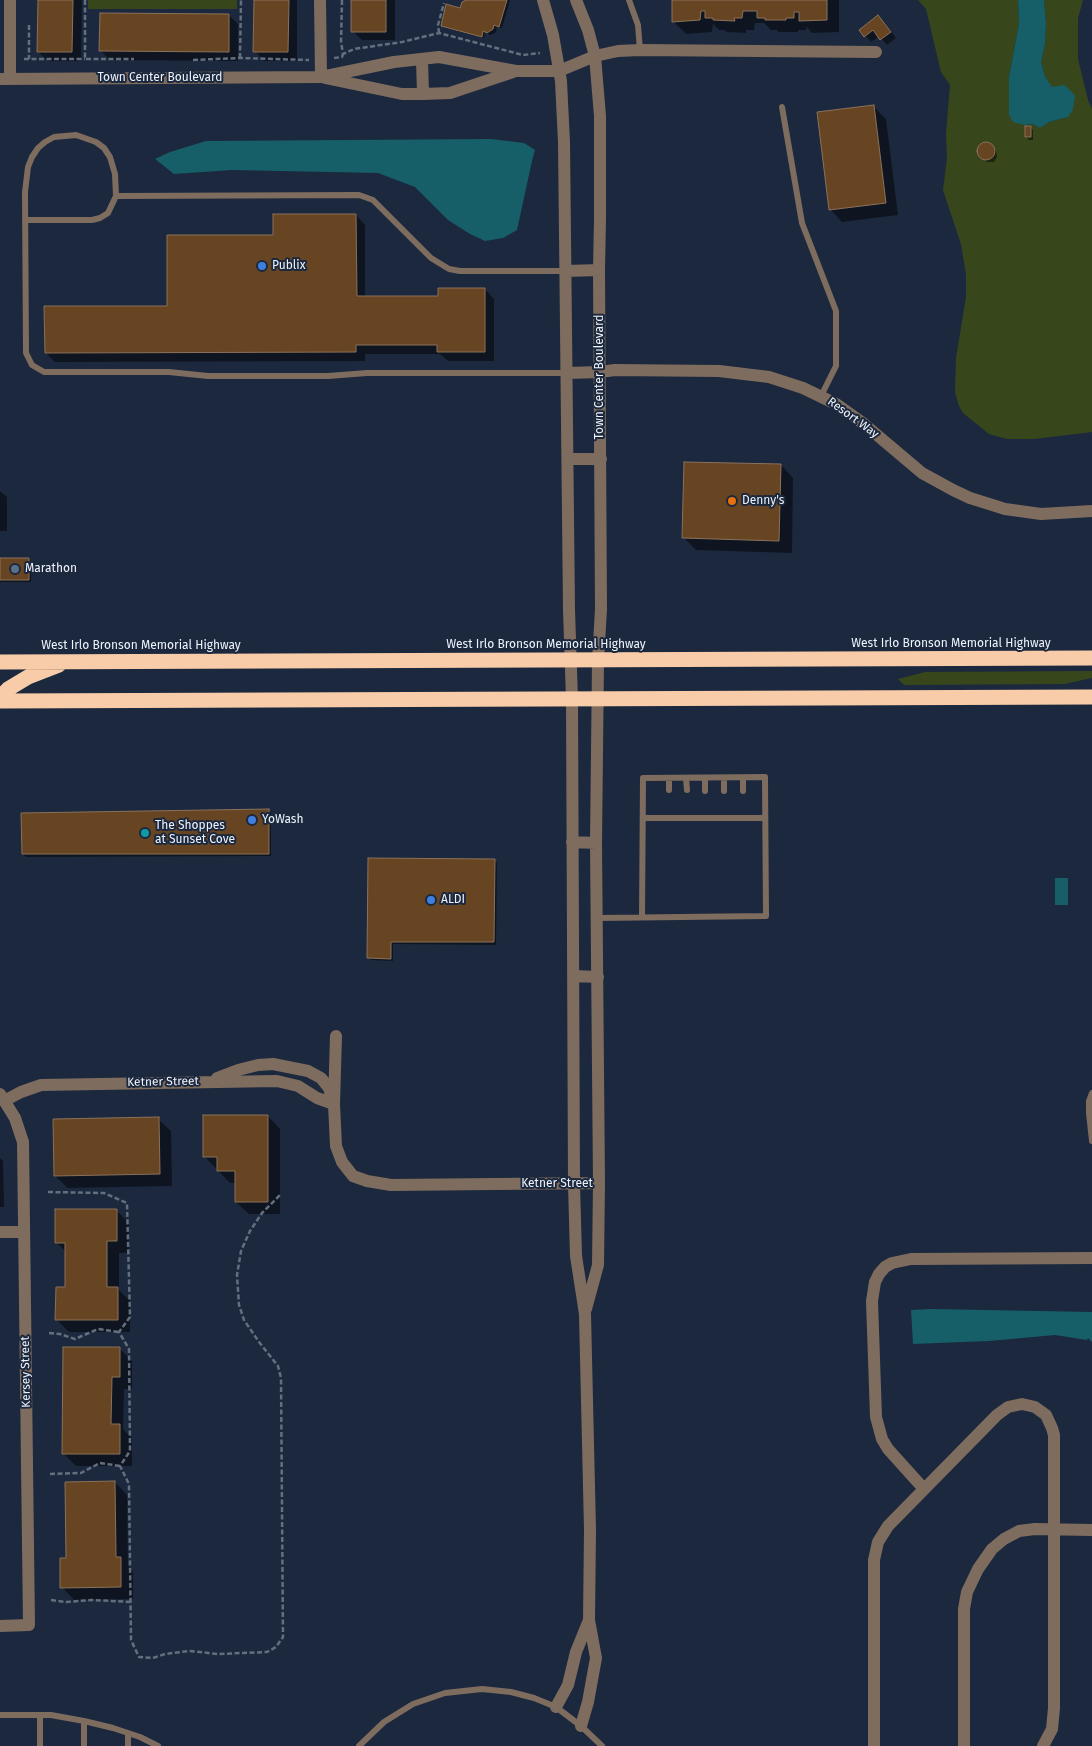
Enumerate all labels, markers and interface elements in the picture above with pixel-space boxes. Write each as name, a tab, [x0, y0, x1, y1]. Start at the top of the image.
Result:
street label: Town Center Boulevard	[98, 71, 222, 85]
place label: Publix	[272, 259, 305, 273]
marker: Publix	[256, 260, 268, 272]
street label: Town Center Boulevard	[593, 315, 607, 439]
street label: Resort Way	[824, 394, 882, 442]
place label: Denny's	[742, 494, 784, 508]
marker: Denny's	[726, 495, 738, 507]
place label: Marathon	[25, 562, 77, 576]
marker: Marathon	[9, 563, 21, 575]
street label: West Irlo Bronson Memorial Highway	[851, 637, 1051, 651]
street label: West Irlo Bronson Memorial Highway	[446, 638, 646, 652]
street label: West Irlo Bronson Memorial Highway	[41, 639, 241, 653]
place label: YoWash	[262, 813, 303, 827]
marker: YoWash	[246, 814, 258, 826]
place label: The Shoppes at Sunset Cove	[155, 819, 235, 847]
marker: The Shoppes at Sunset Cove	[139, 827, 151, 839]
place label: ALDI	[441, 893, 465, 907]
marker: ALDI	[425, 894, 437, 906]
street label: Ketner Street	[127, 1074, 199, 1090]
street label: Ketner Street	[521, 1177, 593, 1191]
street label: Kersey Street	[18, 1336, 34, 1408]

